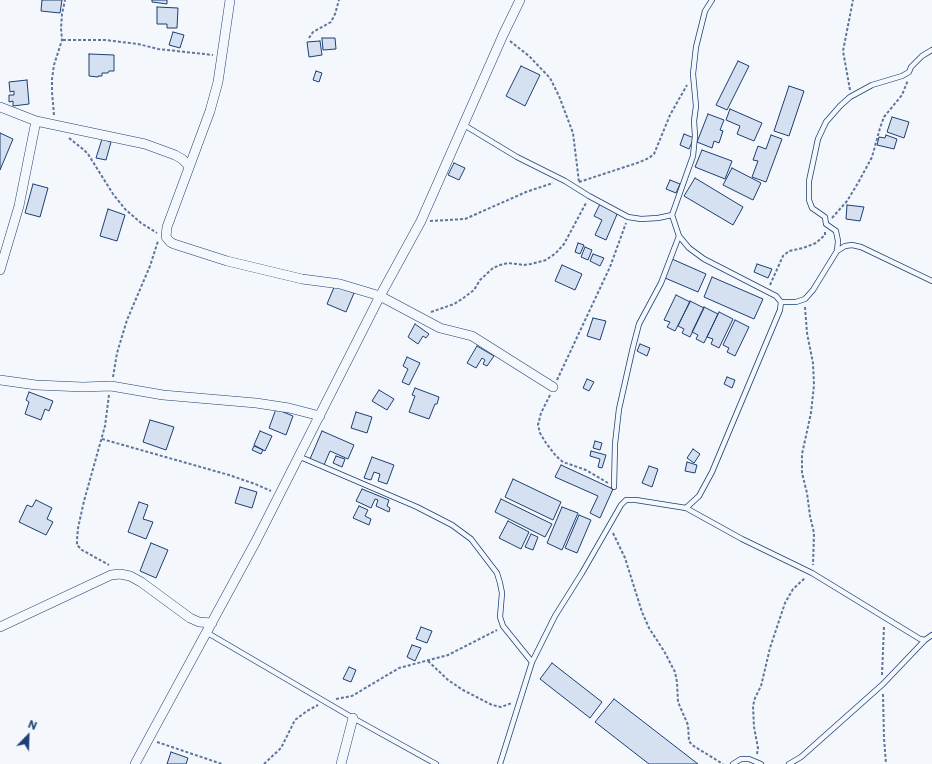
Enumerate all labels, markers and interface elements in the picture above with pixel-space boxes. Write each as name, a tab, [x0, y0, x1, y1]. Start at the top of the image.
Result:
north arrow	[8, 716, 48, 756]
text: N	[27, 717, 39, 732]

